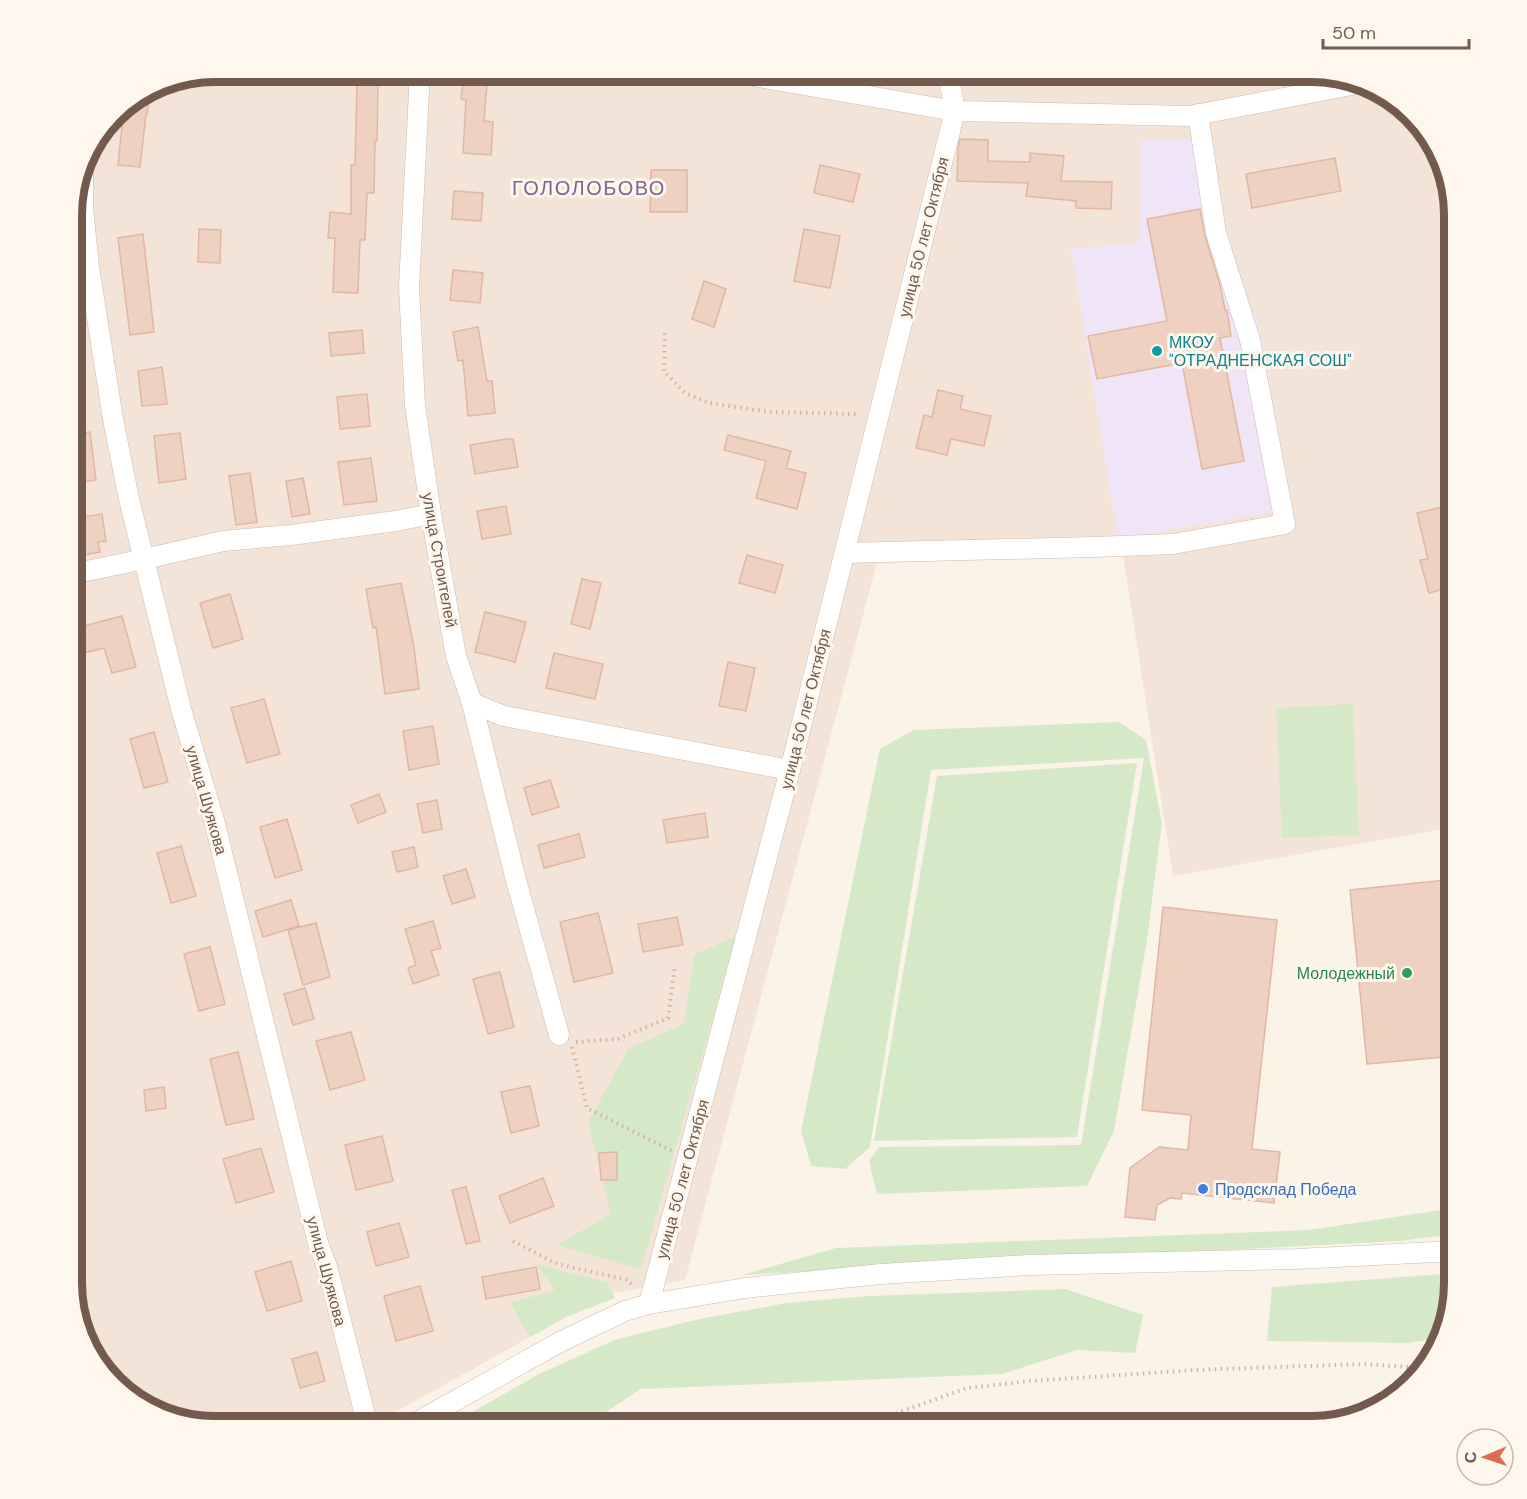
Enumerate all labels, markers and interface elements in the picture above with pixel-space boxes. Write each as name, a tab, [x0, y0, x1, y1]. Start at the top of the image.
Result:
scale bar	[1323, 12, 1468, 50]
text: 50 m	[1332, 21, 1376, 45]
street label: улица 50 лет Октября	[893, 155, 954, 320]
district label: ГОЛОЛОБОВО	[512, 175, 666, 201]
place label: МКОУ "ОТРАДНЕНСКАЯ СОШ"	[1169, 332, 1352, 371]
marker: МКОУ "ОТРАДНЕНСКАЯ СОШ"	[1150, 344, 1164, 358]
street label: улица Строителей	[417, 491, 462, 629]
street label: улица 50 лет Октября	[775, 627, 836, 792]
street label: улица Шуякова	[181, 743, 232, 857]
place label: Молодежный	[1297, 963, 1395, 984]
marker: Молодежный	[1400, 966, 1414, 980]
street label: улица 50 лет Октября	[651, 1097, 714, 1261]
place label: Продсклад Победа	[1215, 1179, 1357, 1200]
marker: Продсклад Победа	[1196, 1182, 1210, 1196]
street label: улица Шуякова	[302, 1214, 351, 1328]
north arrow	[1455, 1427, 1515, 1487]
text: С	[1460, 1451, 1481, 1464]

